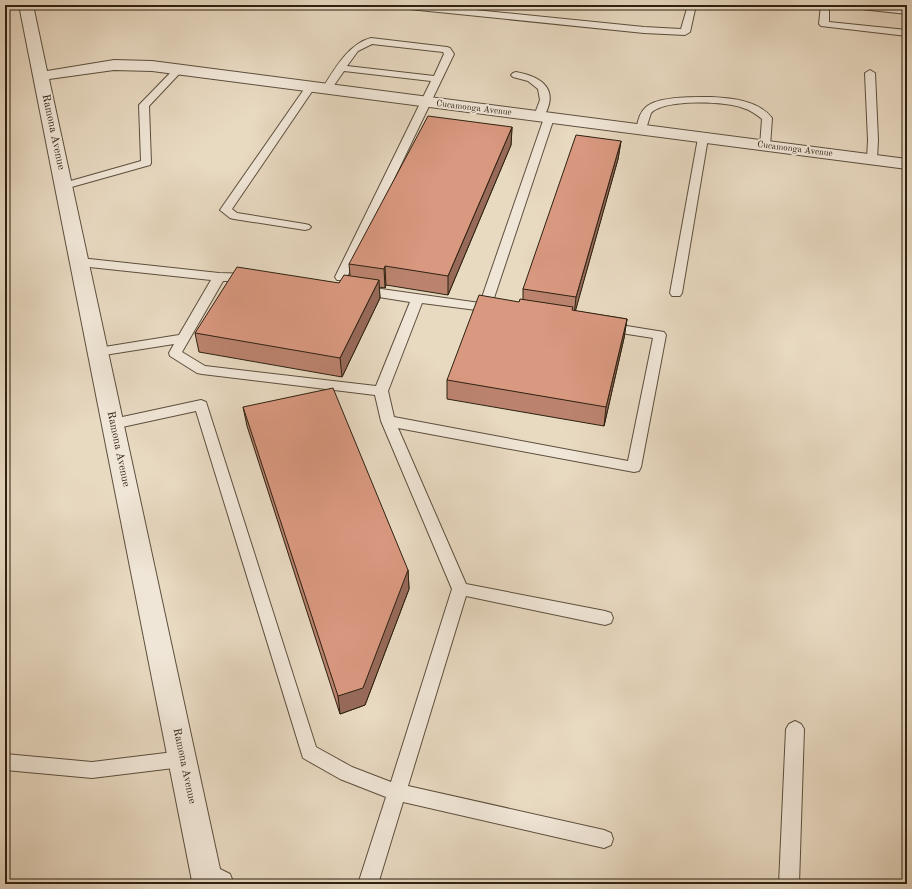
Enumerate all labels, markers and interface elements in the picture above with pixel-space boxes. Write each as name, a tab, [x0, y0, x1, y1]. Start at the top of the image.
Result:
street label: Ramona Avenue	[40, 93, 66, 171]
street label: Cucamonga Avenue	[436, 99, 512, 117]
street label: Cucamonga Avenue	[757, 140, 833, 158]
street label: Ramona Avenue	[105, 410, 131, 488]
street label: Ramona Avenue	[171, 727, 197, 805]

